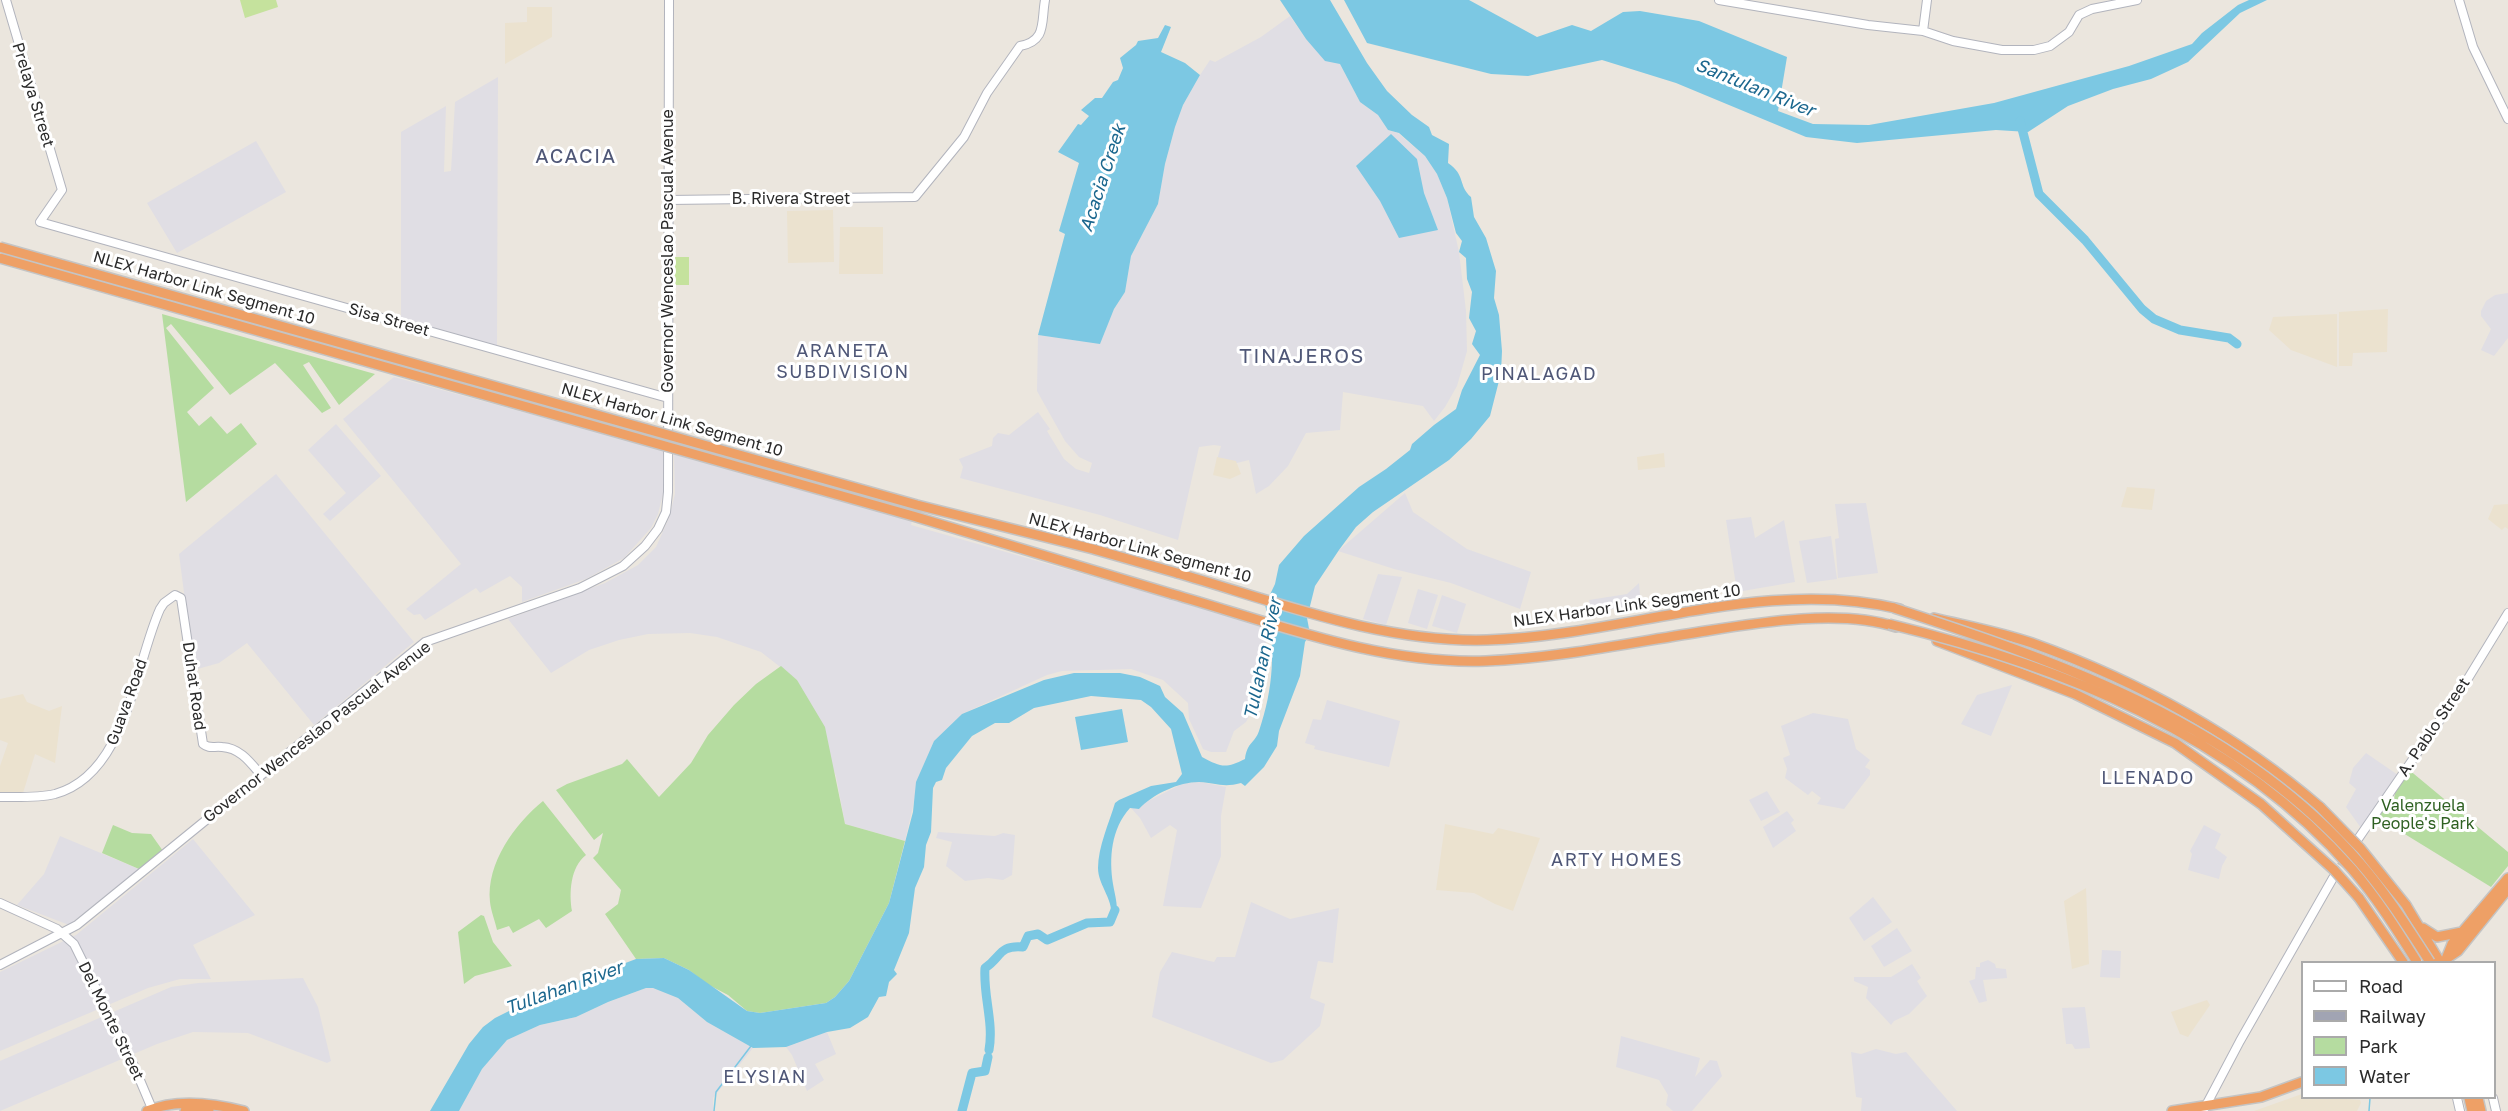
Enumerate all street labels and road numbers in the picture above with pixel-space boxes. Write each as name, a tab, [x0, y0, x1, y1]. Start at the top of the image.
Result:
street label: Prelaya Street	[8, 40, 58, 150]
street label: Governor Wenceslao Pascual Avenue	[658, 109, 678, 393]
street label: B. Rivera Street	[732, 189, 850, 209]
street label: NLEX Harbor Link Segment 10	[91, 247, 317, 329]
street label: Sisa Street	[346, 299, 432, 341]
street label: NLEX Harbor Link Segment 10	[559, 379, 785, 461]
street label: NLEX Harbor Link Segment 10	[1027, 509, 1253, 587]
street label: NLEX Harbor Link Segment 10	[1512, 581, 1742, 631]
street label: Governor Wenceslao Pascual Avenue	[199, 637, 435, 827]
street label: Duhat Road	[178, 640, 210, 732]
street label: Guava Road	[103, 656, 151, 748]
street label: A. Pablo Street	[2394, 674, 2474, 780]
street label: Del Monte Street	[74, 959, 148, 1083]

